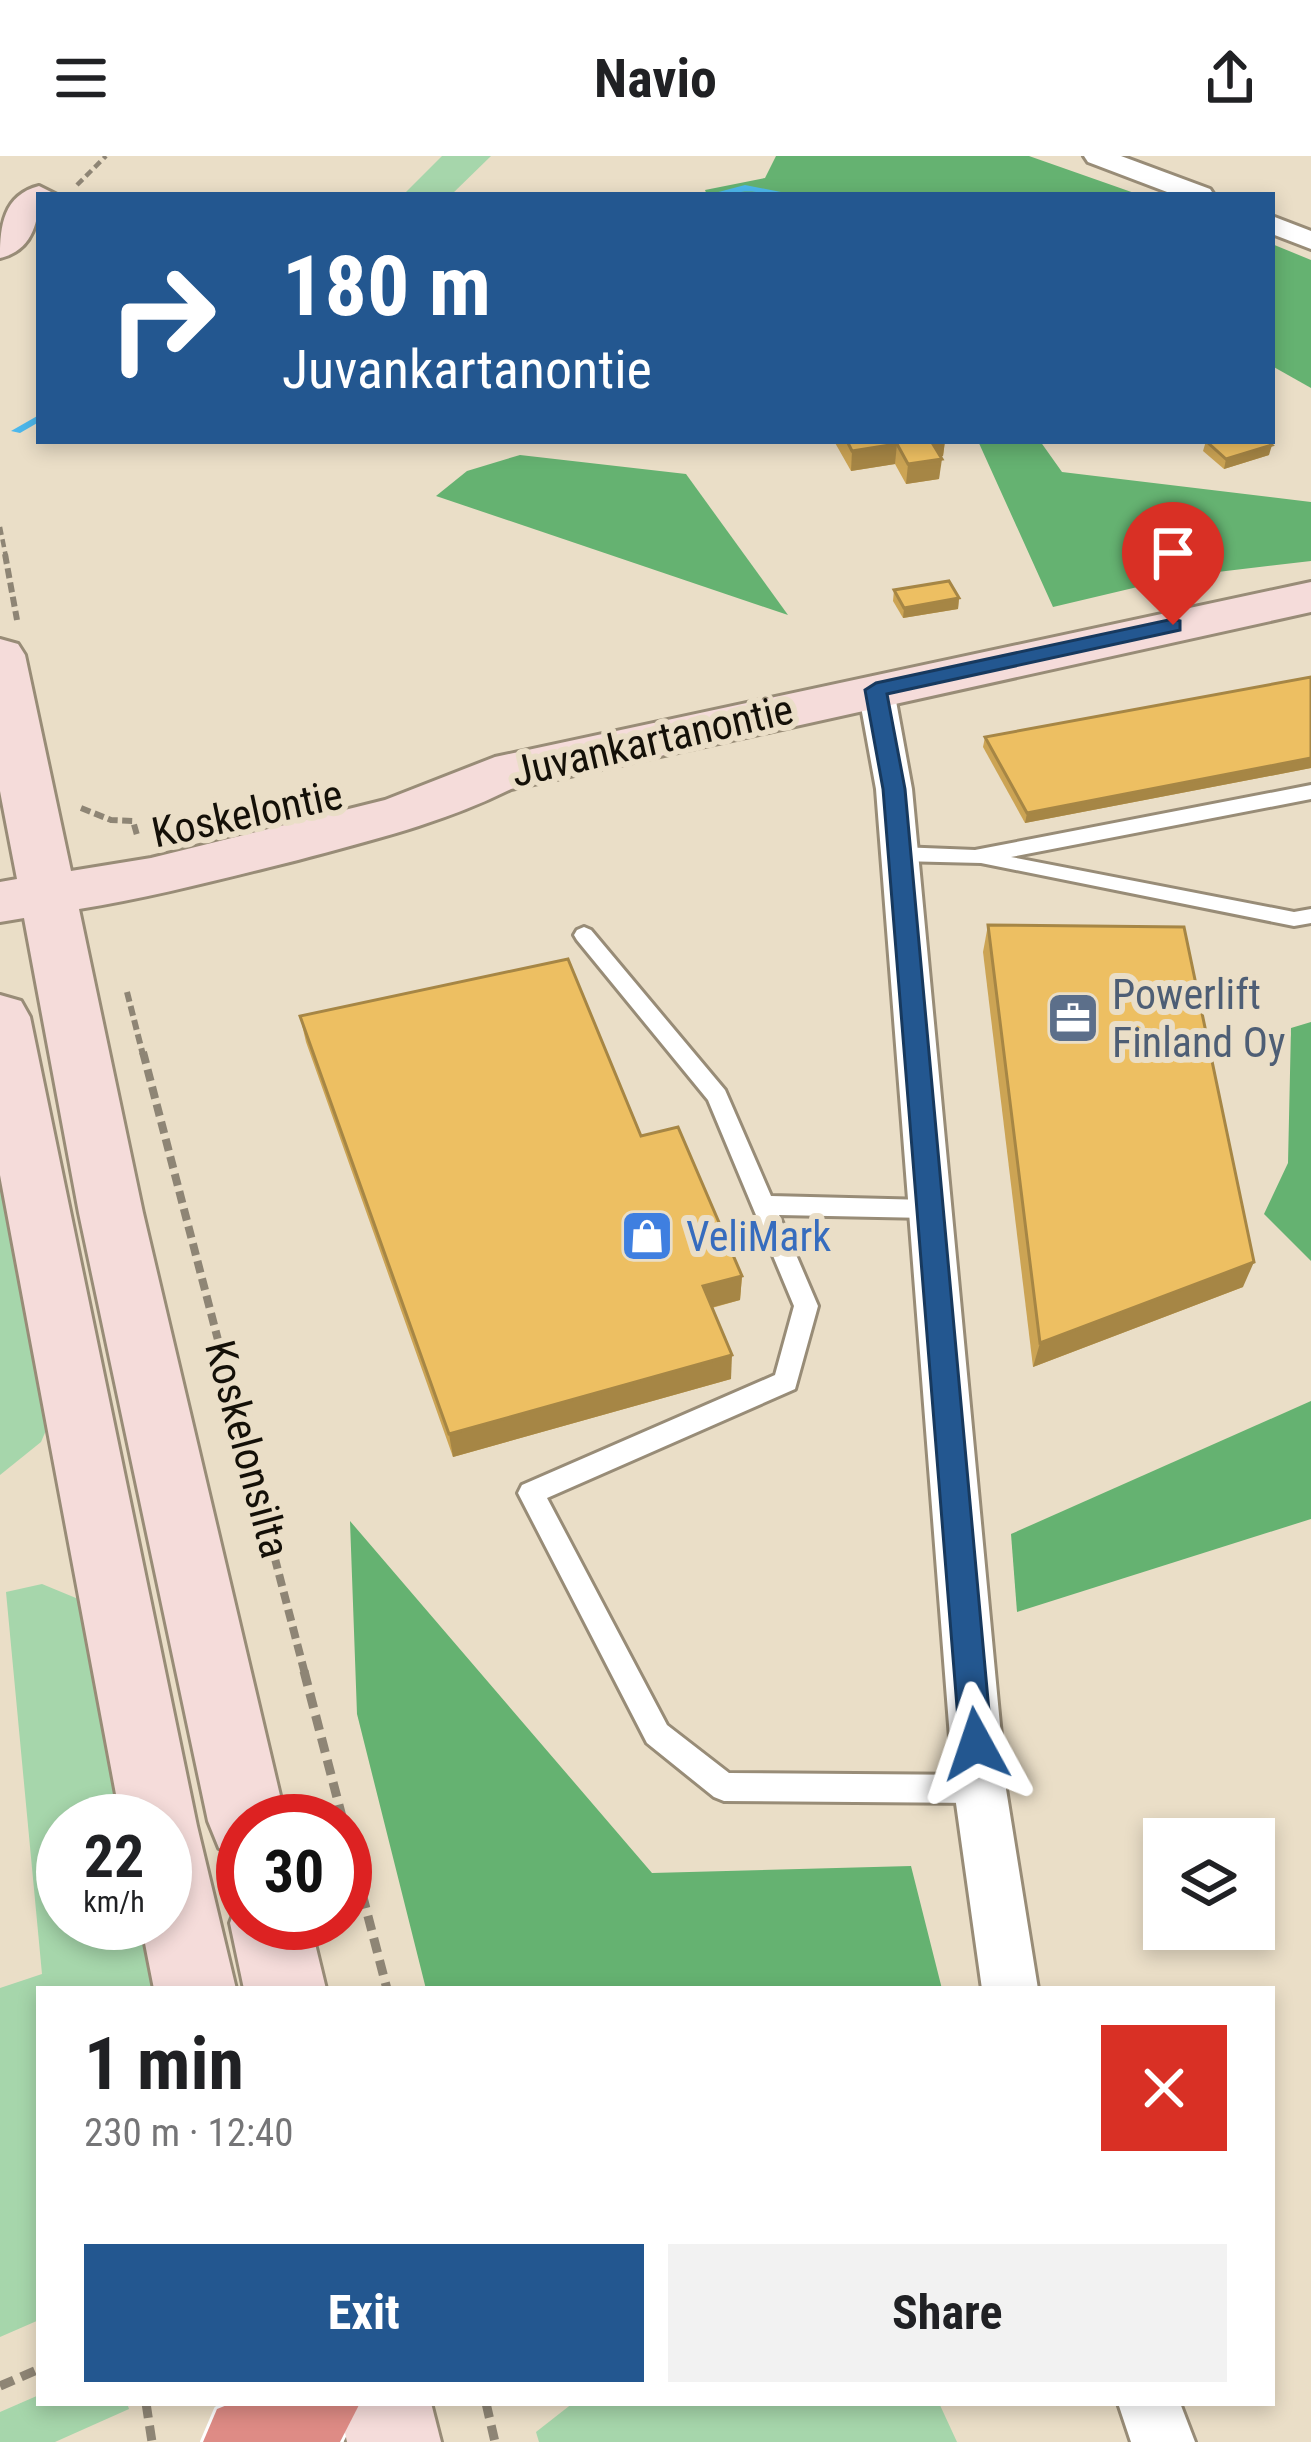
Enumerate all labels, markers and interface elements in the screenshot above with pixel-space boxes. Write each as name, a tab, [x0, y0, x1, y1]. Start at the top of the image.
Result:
icon: menu	[48, 45, 114, 111]
icon: share	[1197, 45, 1263, 111]
text: Navio	[594, 47, 717, 110]
text: 180 m	[282, 237, 491, 336]
icon: right	[84, 240, 240, 396]
text: Juvankartanontie	[282, 338, 652, 401]
pin	[1122, 502, 1224, 625]
icon: arrive	[1140, 520, 1206, 586]
street label: Juvankartanontie	[506, 684, 798, 797]
street label: Koskelontie	[147, 769, 347, 858]
place label: Powerlift Finland Oy	[1112, 970, 1286, 1067]
office icon: Powerlift Finland Oy	[1045, 990, 1101, 1046]
shop icon: VeliMark	[619, 1208, 675, 1264]
place label: VeliMark	[686, 1212, 831, 1261]
street label: Koskelonsilta	[195, 1335, 300, 1563]
position arrow	[913, 1681, 1039, 1807]
speed limit sign: 30	[216, 1794, 372, 1950]
map controls	[1143, 1818, 1275, 1950]
button: layers	[1143, 1818, 1275, 1950]
text: 22	[84, 1821, 144, 1892]
text: km/h	[83, 1884, 145, 1919]
text: 1 min	[84, 2022, 244, 2107]
button: close	[1101, 2025, 1227, 2151]
text: 230 m · 12:40	[84, 2110, 294, 2156]
button: Exit	[84, 2244, 644, 2382]
button: Share	[668, 2244, 1227, 2382]

